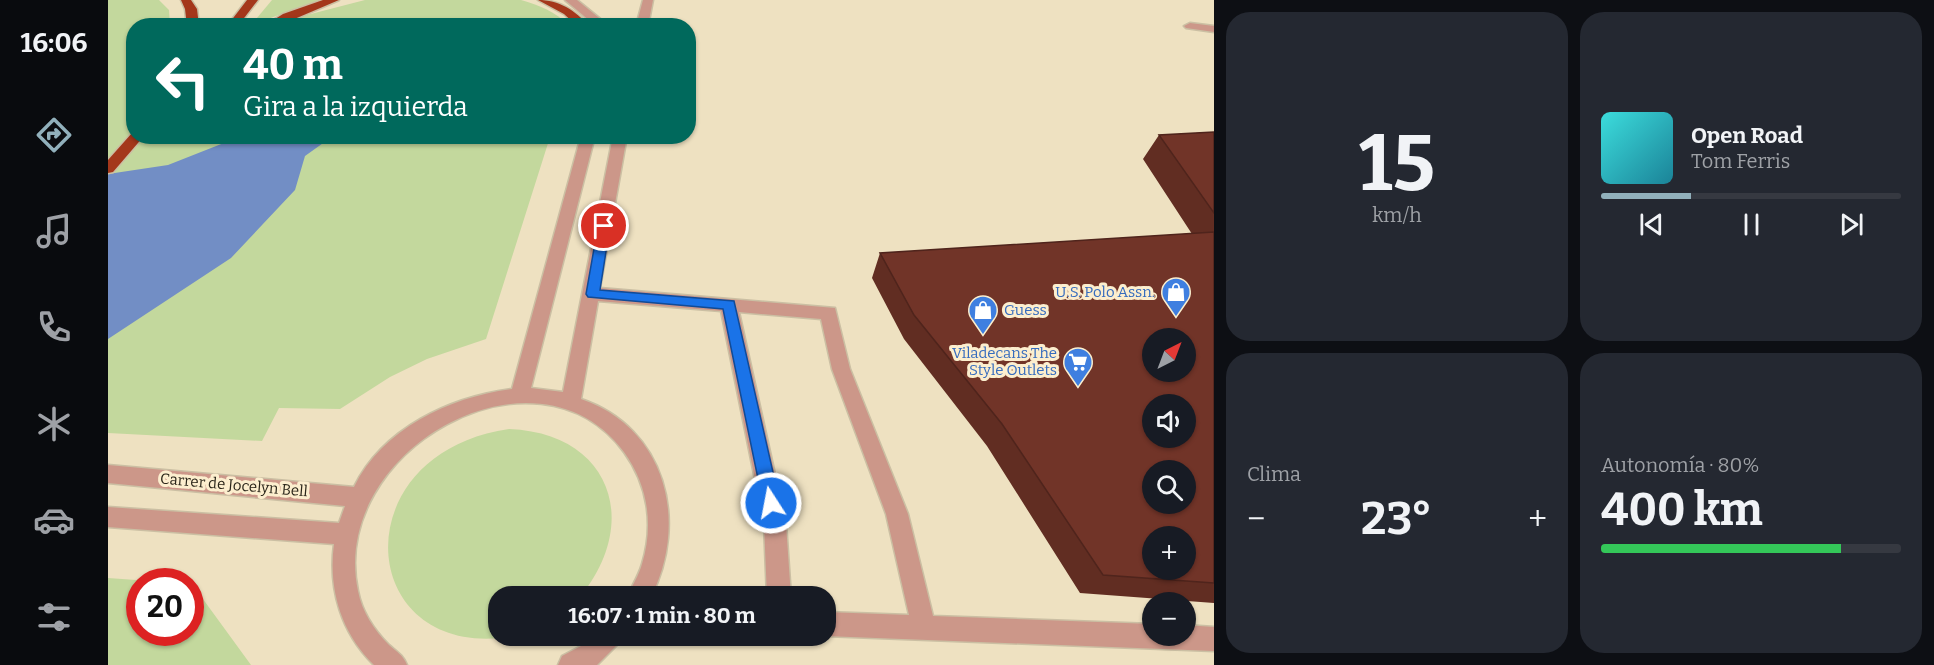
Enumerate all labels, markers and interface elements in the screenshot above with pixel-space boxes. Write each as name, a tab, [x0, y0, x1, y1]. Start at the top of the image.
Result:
text: 16:06	[20, 27, 88, 59]
text: 40 m	[243, 40, 343, 90]
icon: left	[144, 42, 222, 120]
text: Gira a la izquierda	[243, 91, 468, 123]
icon: directions	[33, 114, 75, 156]
text: 15	[1359, 117, 1435, 211]
text: Open Road	[1691, 122, 1803, 149]
text: Tom Ferris	[1691, 149, 1790, 173]
pin	[578, 200, 629, 251]
text: km/h	[1372, 203, 1422, 227]
icon: previous	[1635, 208, 1668, 241]
icon: pause	[1735, 208, 1768, 241]
icon: next	[1835, 208, 1868, 241]
icon: arrive	[587, 209, 620, 242]
icon: music	[33, 210, 75, 252]
shop icon: U.S. Polo Assn.	[1160, 276, 1192, 318]
place label: U.S. Polo Assn.	[1055, 283, 1155, 301]
shop icon: Guess	[967, 294, 999, 336]
place label: Guess	[1004, 301, 1047, 319]
icon: phone	[33, 306, 75, 348]
north arrow	[1142, 328, 1196, 382]
map controls	[1142, 328, 1196, 646]
place label: Viladecans The Style Outlets	[952, 344, 1057, 379]
supermarket icon: Viladecans The Style Outlets	[1062, 346, 1094, 388]
button: sound	[1142, 394, 1196, 448]
icon: climate	[33, 403, 75, 445]
text: Autonomía · 80%	[1601, 453, 1759, 477]
button: search	[1142, 460, 1196, 514]
text: Clima	[1247, 462, 1301, 486]
street label: Carrer de Jocelyn Bell	[159, 470, 309, 500]
position arrow	[739, 471, 803, 535]
text: 400 km	[1601, 483, 1763, 537]
text: 23°	[1361, 492, 1432, 546]
icon: car	[33, 499, 75, 541]
text: −	[1247, 499, 1265, 539]
text: +	[1528, 499, 1547, 539]
button: +	[1142, 526, 1196, 580]
speed limit sign: 20	[126, 568, 204, 646]
button: −	[1142, 592, 1196, 646]
icon: filters	[33, 596, 75, 638]
text: 16:07 · 1 min · 80 m	[568, 602, 756, 629]

